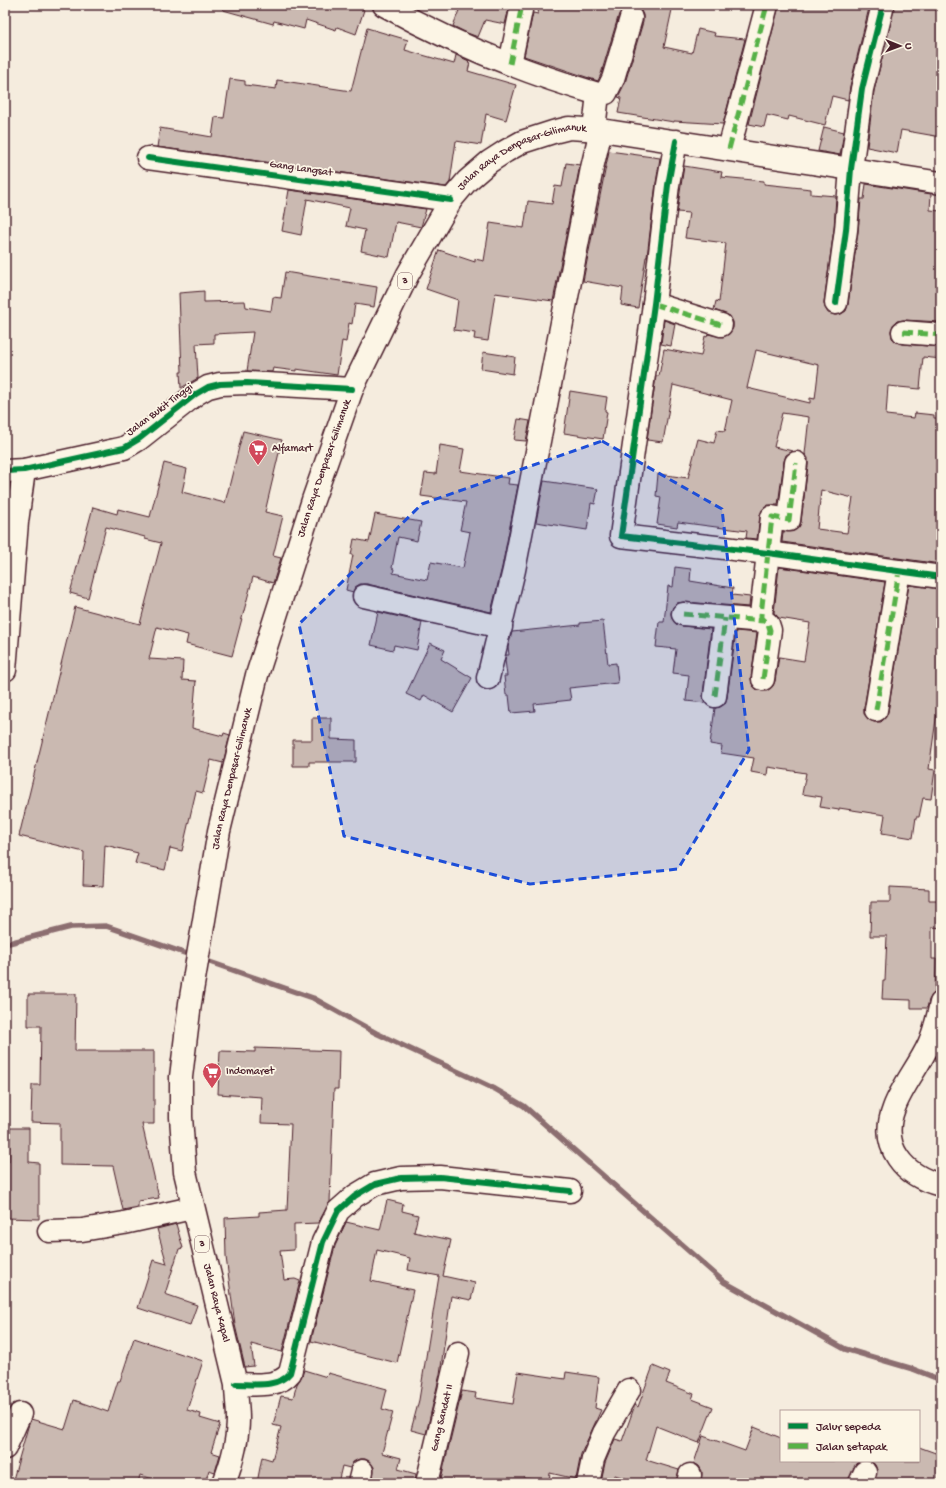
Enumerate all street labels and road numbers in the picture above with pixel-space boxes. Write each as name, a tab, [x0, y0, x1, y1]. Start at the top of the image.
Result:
street label: Jalan Raya Denpasar-Gilimanuk	[455, 121, 588, 193]
street label: Gang Langsat	[269, 159, 335, 180]
road number: 3	[398, 273, 412, 289]
street label: Jalan Bukit Tinggi	[124, 381, 196, 439]
street label: Jalan Raya Denpasar-Gilimanuk	[295, 397, 354, 539]
street label: Jalan Raya Denpasar-Gilimanuk	[210, 706, 255, 850]
road number: 3	[195, 1236, 209, 1252]
street label: Jalan Raya Kapal	[200, 1263, 232, 1344]
street label: Gang Sandat II	[429, 1383, 456, 1453]

